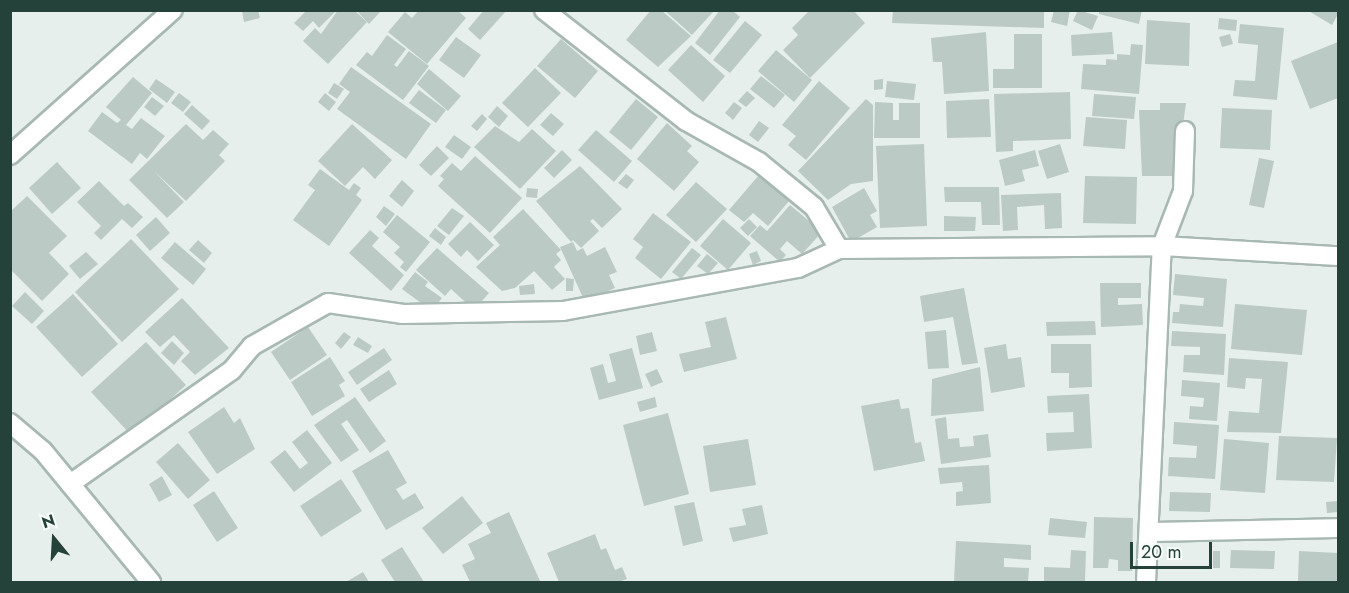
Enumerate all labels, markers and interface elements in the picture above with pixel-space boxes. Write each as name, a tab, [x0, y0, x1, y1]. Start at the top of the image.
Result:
north arrow	[24, 509, 84, 569]
text: N	[39, 509, 58, 534]
scale bar	[1133, 530, 1216, 568]
text: 20 m	[1141, 539, 1181, 565]

